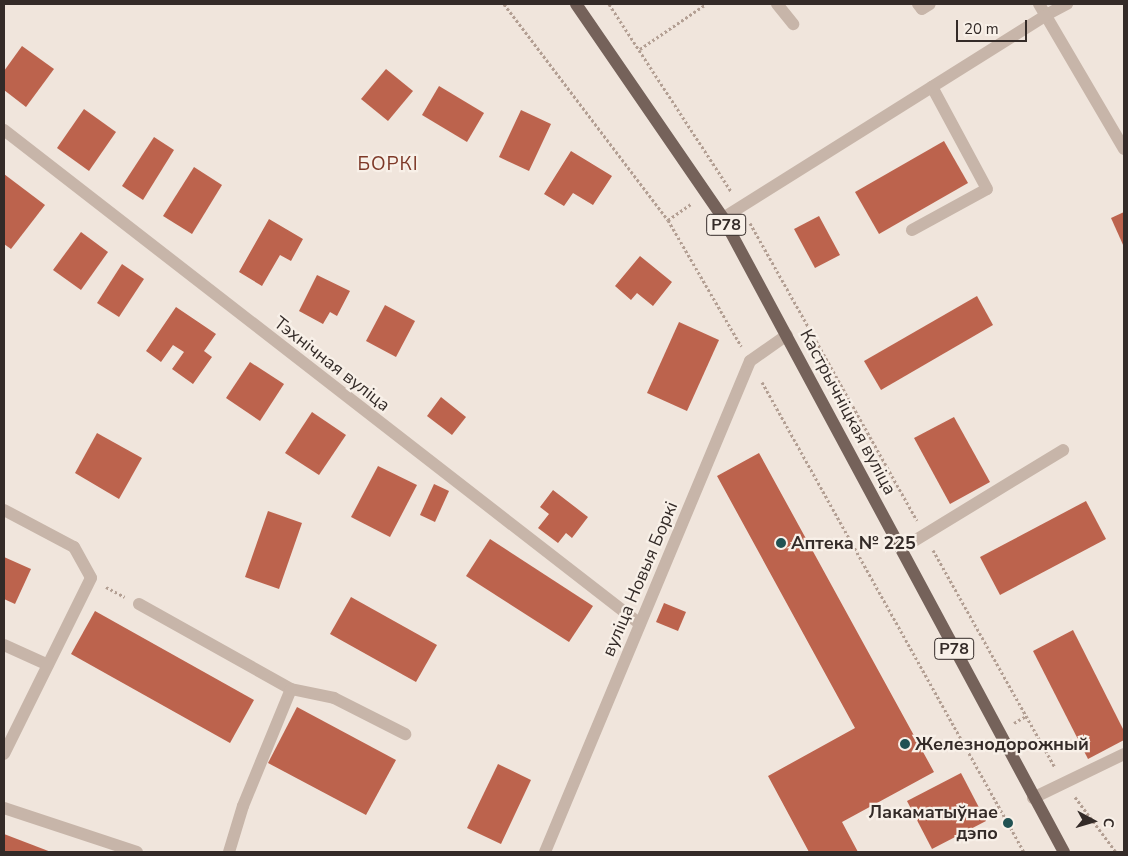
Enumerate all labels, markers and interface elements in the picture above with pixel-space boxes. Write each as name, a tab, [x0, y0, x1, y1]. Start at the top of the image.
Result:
scale bar	[958, 10, 1029, 42]
text: 20 m	[964, 19, 999, 39]
district label: БОРКІ	[357, 154, 419, 176]
road number: Р78	[706, 212, 746, 238]
street label: Тэхнічная вуліца	[270, 312, 394, 416]
street label: Кастрычніцкая вуліца	[795, 325, 901, 499]
street label: вуліца Новыя Боркі	[598, 498, 682, 660]
place label: Аптека № 225	[791, 532, 916, 554]
marker: Аптека № 225	[775, 537, 787, 549]
road number: Р78	[934, 636, 974, 662]
place label: Железнодорожный	[915, 733, 1089, 755]
marker: Железнодорожный	[899, 738, 911, 750]
north arrow	[1068, 796, 1118, 846]
place label: Лакаматыўнае дэпо	[869, 802, 998, 844]
marker: Лакаматыўнае дэпо	[1002, 817, 1014, 829]
text: С	[1098, 817, 1118, 828]

